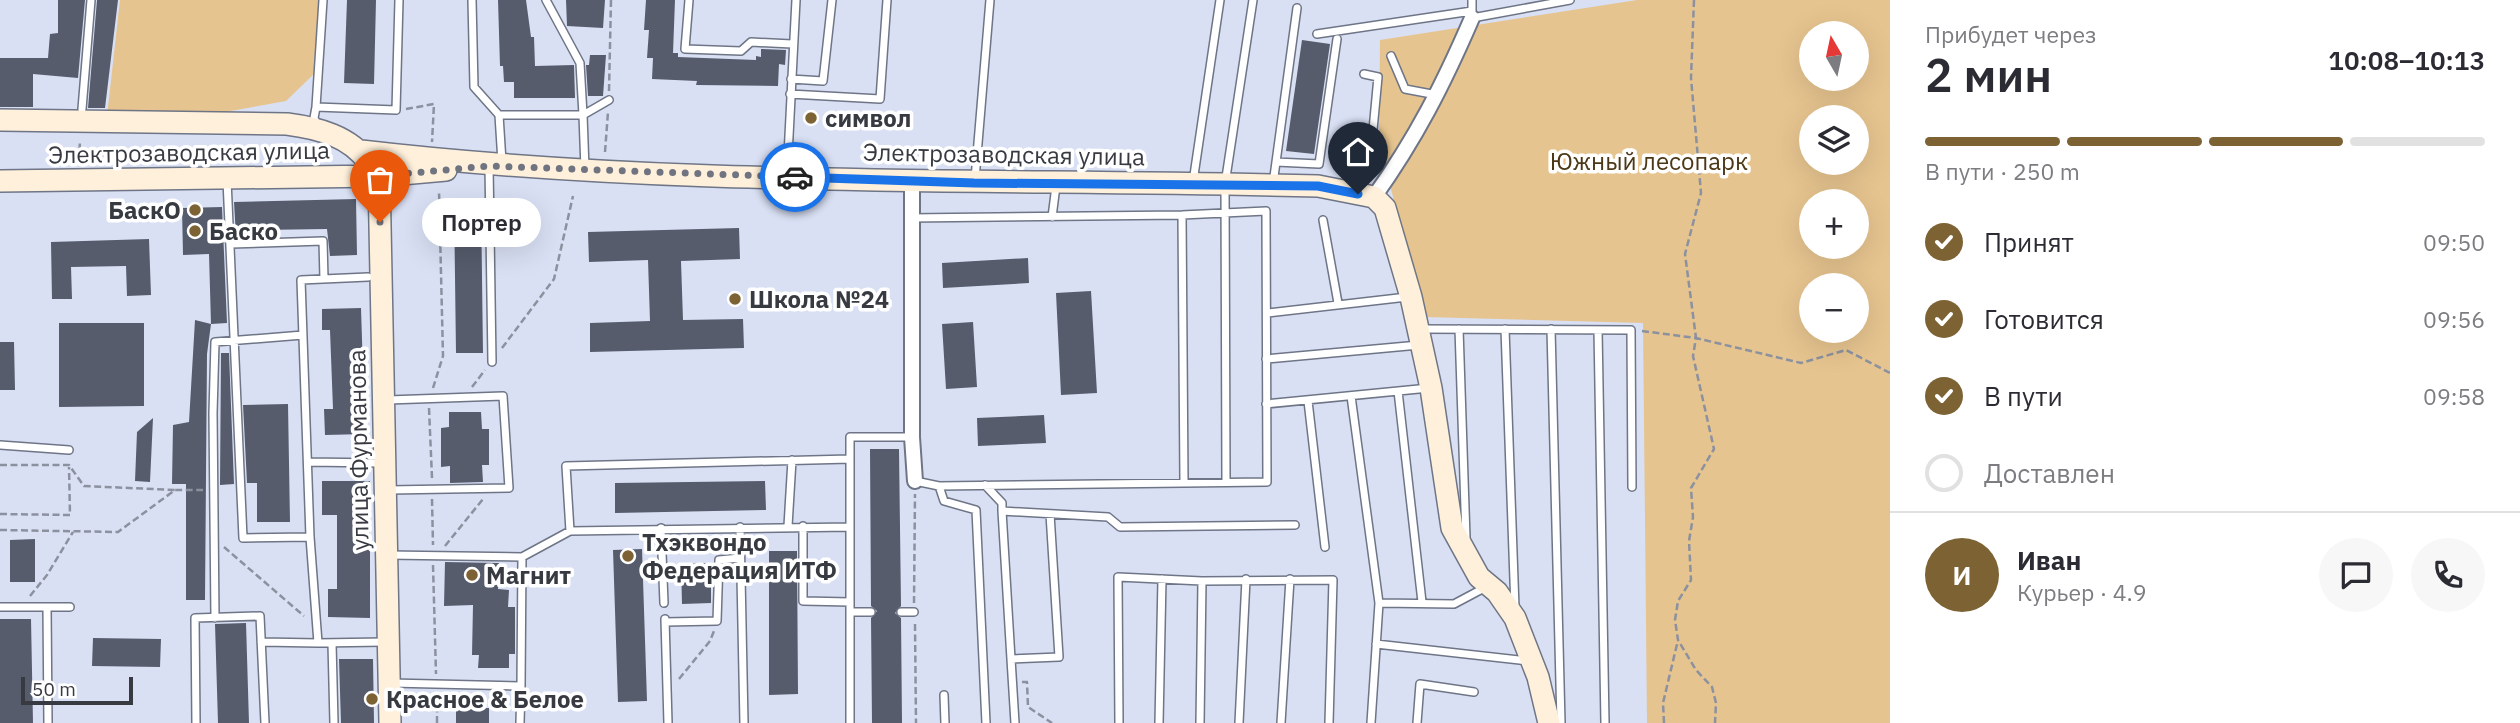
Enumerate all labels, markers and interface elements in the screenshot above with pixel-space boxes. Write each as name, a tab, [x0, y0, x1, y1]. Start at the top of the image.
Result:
text: Прибудет через	[1925, 19, 2097, 49]
north arrow	[1799, 21, 1869, 91]
map controls	[1799, 21, 1869, 343]
text: 10:08–10:13	[2328, 43, 2485, 77]
text: 2 мин	[1925, 45, 2052, 105]
place label: символ	[825, 102, 911, 134]
button: layers	[1799, 105, 1869, 175]
marker: символ	[803, 110, 819, 126]
pin	[1328, 122, 1388, 194]
icon: home	[1339, 133, 1377, 171]
street label: Электрозаводская улица	[48, 134, 330, 170]
street label: Электрозаводская улица	[863, 136, 1145, 172]
courier	[760, 142, 830, 212]
park label: Южный лесопарк	[1550, 145, 1748, 177]
pin	[350, 150, 410, 222]
text: В пути · 250 m	[1925, 156, 2080, 186]
icon: car	[776, 158, 814, 196]
icon: bag	[361, 161, 399, 199]
button: +	[1799, 189, 1869, 259]
place label: БаскО	[108, 194, 181, 226]
callout: Портер	[422, 198, 541, 246]
marker: БаскО	[187, 202, 203, 218]
text: Портер	[441, 207, 522, 237]
place label: Баско	[209, 215, 278, 247]
marker: Баско	[187, 223, 203, 239]
icon: check	[1925, 223, 1963, 261]
text: Принят	[1984, 225, 2074, 259]
text: 09:50	[2423, 227, 2485, 257]
button: −	[1799, 273, 1869, 343]
place label: Школа №24	[749, 283, 889, 315]
marker: Школа №24	[727, 291, 743, 307]
icon: check	[1925, 300, 1963, 338]
text: Готовится	[1984, 302, 2104, 336]
text: 09:56	[2423, 304, 2485, 334]
street label: улица Фурманова	[340, 349, 376, 551]
icon: check	[1925, 377, 1963, 415]
text: В пути	[1984, 379, 2063, 413]
text: 09:58	[2423, 381, 2485, 411]
text: Доставлен	[1984, 456, 2115, 490]
place label: Тхэквондо Федерация ИТФ	[642, 526, 837, 586]
button: chat	[2319, 538, 2393, 612]
button: phone	[2411, 538, 2485, 612]
text: Иван	[2017, 543, 2082, 577]
marker: Тхэквондо Федерация ИТФ	[620, 548, 636, 564]
text: И	[1953, 558, 1971, 592]
place label: Магнит	[486, 559, 571, 591]
marker: Магнит	[464, 567, 480, 583]
text: Курьер · 4.9	[2017, 577, 2147, 607]
scale bar	[21, 674, 133, 706]
text: 50 m	[32, 677, 76, 701]
place label: Красное & Белое	[386, 683, 584, 715]
marker: Красное & Белое	[364, 691, 380, 707]

